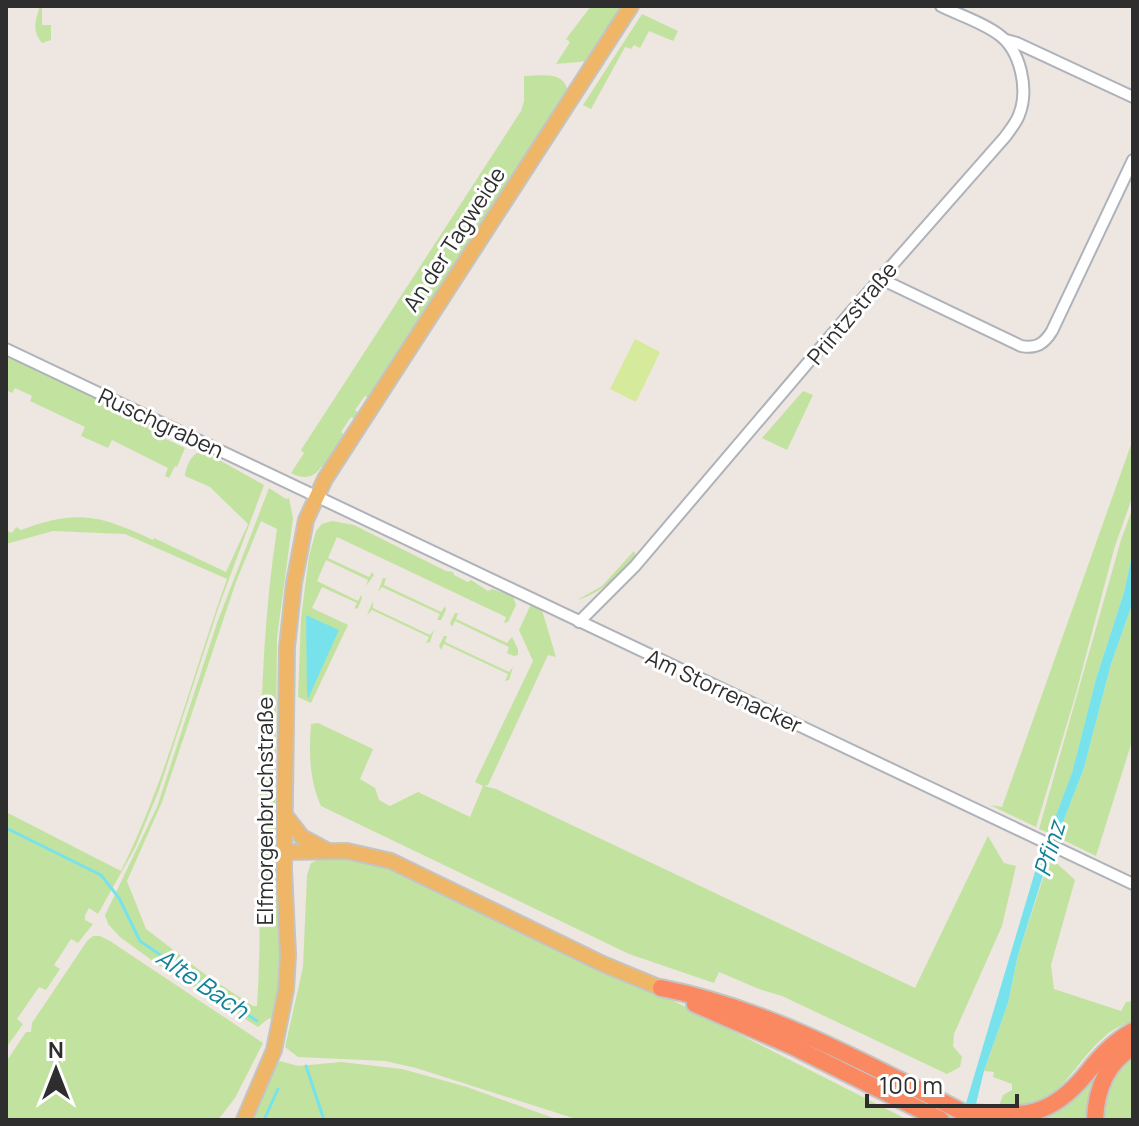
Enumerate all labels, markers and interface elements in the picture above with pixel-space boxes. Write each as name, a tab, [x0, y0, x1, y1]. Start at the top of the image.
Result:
street label: An der Tagweide	[396, 161, 512, 317]
street label: Printzstraße	[800, 255, 904, 371]
street label: Ruschgraben	[93, 381, 229, 465]
street label: Am Storrenacker	[641, 642, 807, 740]
street label: Elfmorgenbruchstraße	[250, 697, 280, 925]
water label: Pfinz	[1025, 815, 1073, 880]
water label: Alte Bach	[150, 940, 256, 1026]
north arrow	[16, 1030, 96, 1110]
text: N	[48, 1035, 64, 1065]
scale bar	[867, 1058, 1017, 1108]
text: 100 m	[879, 1068, 943, 1101]

